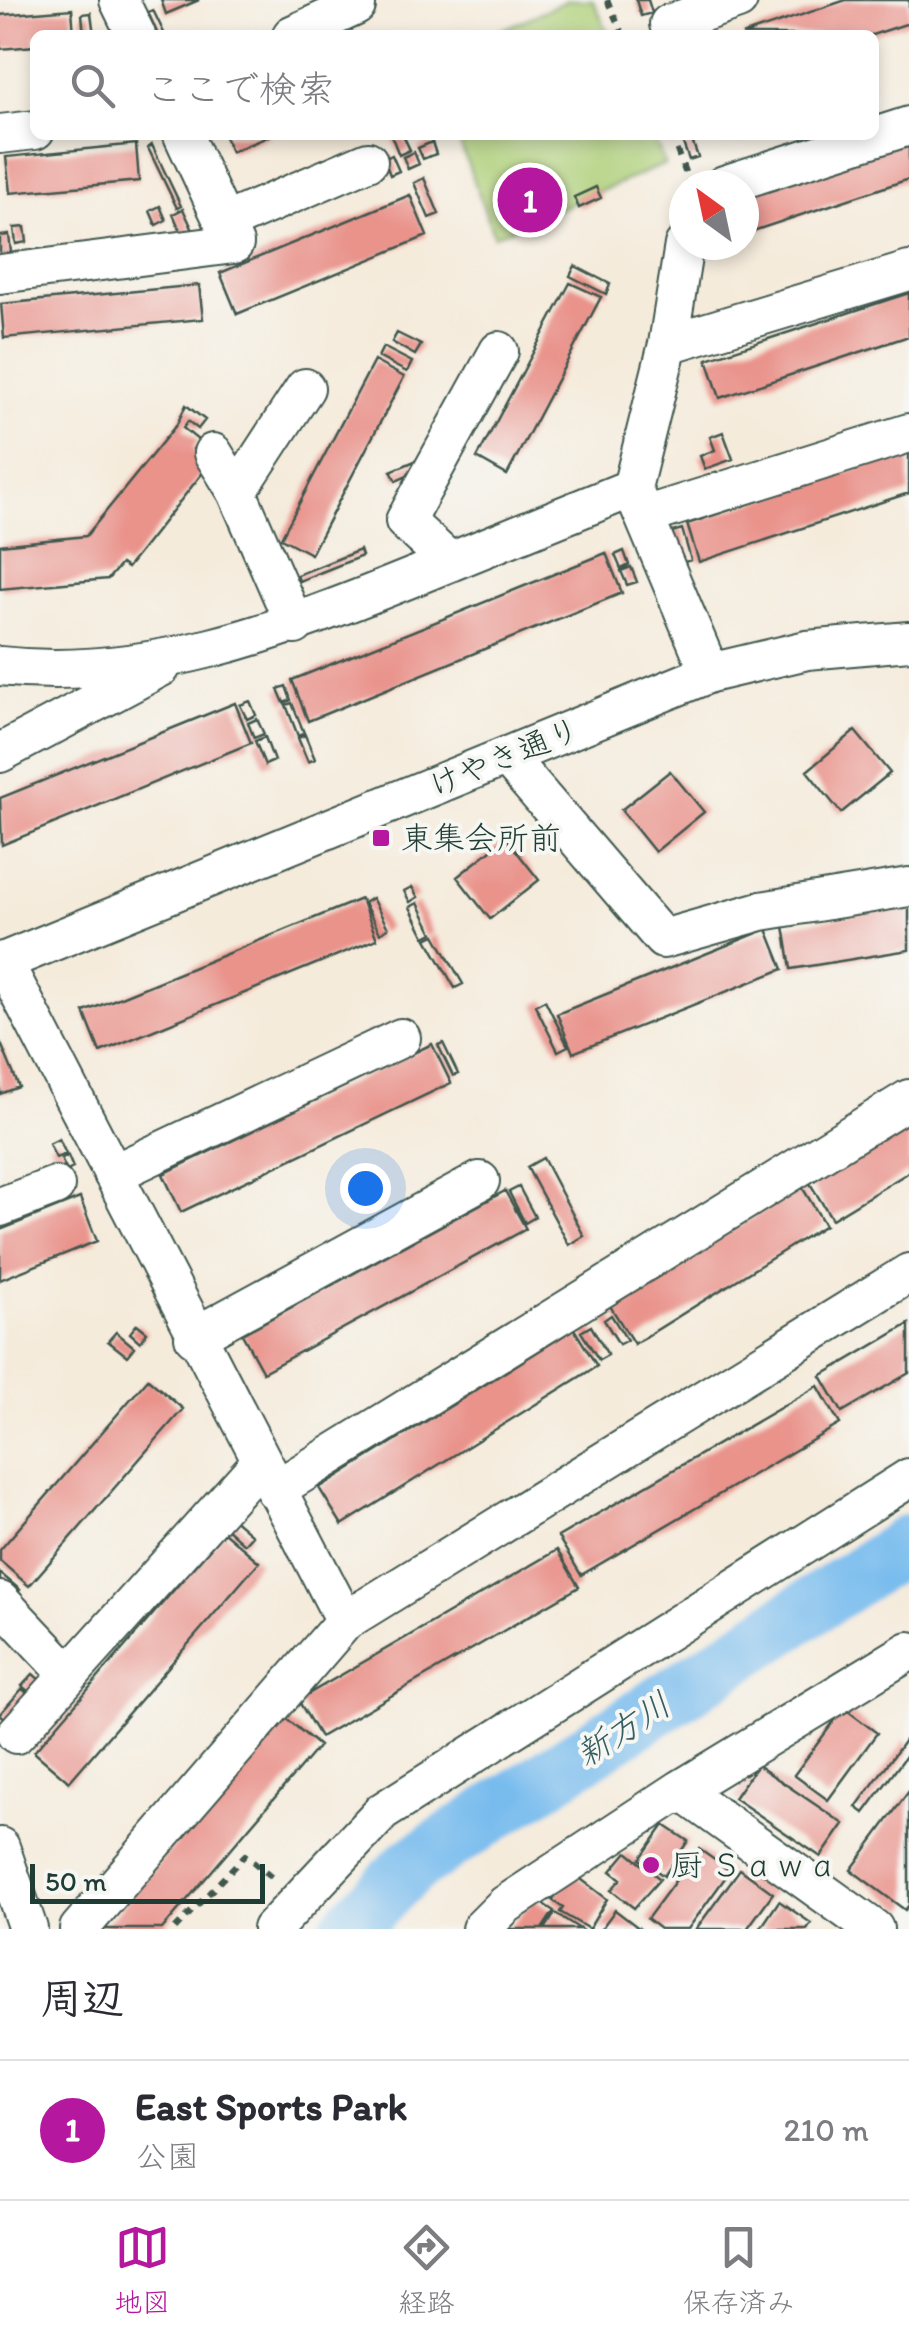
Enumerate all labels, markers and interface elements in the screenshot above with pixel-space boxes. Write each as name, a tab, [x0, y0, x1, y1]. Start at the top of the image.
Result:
search box	[30, 30, 879, 140]
icon: search	[65, 58, 120, 113]
text: ここで検索	[145, 66, 335, 112]
pin: 1	[498, 162, 562, 238]
north arrow	[669, 170, 759, 260]
street label: けやき通り	[423, 709, 585, 805]
place label: 東集会所前	[401, 819, 561, 857]
marker: 東集会所前	[370, 827, 392, 849]
your location	[340, 1163, 391, 1214]
water label: 新方川	[568, 1683, 678, 1775]
place label: 厨 Ｓａｗａ	[671, 1846, 838, 1884]
marker: 厨 Ｓａｗａ	[640, 1854, 662, 1876]
scale bar	[30, 1859, 265, 1904]
text: 50 m	[45, 1864, 107, 1898]
text: 周辺	[40, 1973, 124, 2024]
text: East Sports Park	[135, 2084, 407, 2130]
text: 1	[65, 2111, 80, 2149]
text: 210 m	[783, 2111, 869, 2149]
text: 公園	[135, 2137, 199, 2175]
tab: 地図	[114, 2220, 170, 2320]
tab: 経路	[398, 2220, 455, 2320]
tab: 保存済み	[683, 2220, 795, 2320]

